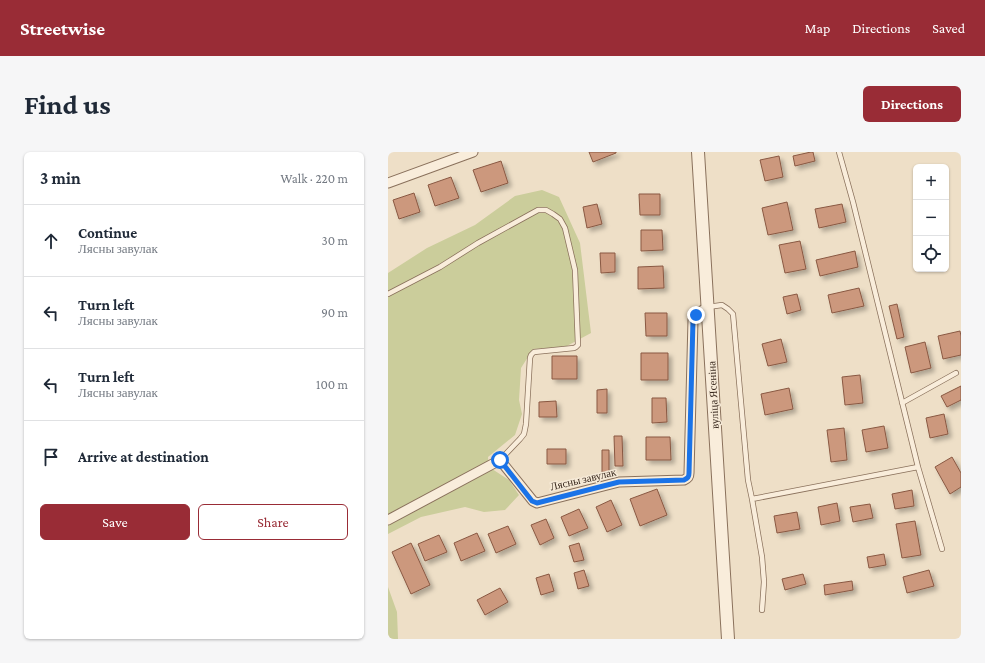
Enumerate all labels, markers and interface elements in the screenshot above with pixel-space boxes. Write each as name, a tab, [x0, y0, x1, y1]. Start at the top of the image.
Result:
text: Streetwise	[20, 18, 105, 39]
text: Map	[805, 20, 830, 36]
text: Directions	[852, 20, 910, 36]
text: Saved	[932, 20, 965, 36]
button: Directions	[863, 86, 961, 122]
text: Find us	[24, 89, 111, 120]
map controls	[913, 164, 949, 272]
button: +	[913, 164, 949, 200]
text: 3 min	[40, 169, 81, 188]
text: Walk · 220 m	[280, 171, 348, 186]
button: −	[913, 200, 949, 236]
text: Continue	[78, 225, 137, 241]
icon: ahead	[40, 230, 62, 252]
text: 30 m	[322, 233, 348, 248]
button: locate	[913, 236, 949, 272]
text: Лясны завулак	[78, 241, 158, 256]
text: Turn left	[78, 297, 134, 313]
icon: left	[40, 302, 62, 324]
text: 90 m	[321, 305, 348, 320]
route end	[687, 306, 705, 324]
text: Лясны завулак	[78, 313, 158, 328]
street label: вуліца Ясеніна	[705, 361, 721, 429]
text: Turn left	[78, 369, 134, 385]
icon: left	[40, 374, 62, 396]
text: 100 m	[316, 377, 348, 392]
text: Лясны завулак	[78, 385, 158, 400]
icon: arrive	[40, 446, 62, 468]
text: Arrive at destination	[78, 449, 209, 465]
route start	[491, 451, 509, 469]
street label: Лясны завулак	[549, 465, 618, 492]
button: Save	[40, 504, 190, 540]
button: Share	[198, 504, 348, 540]

